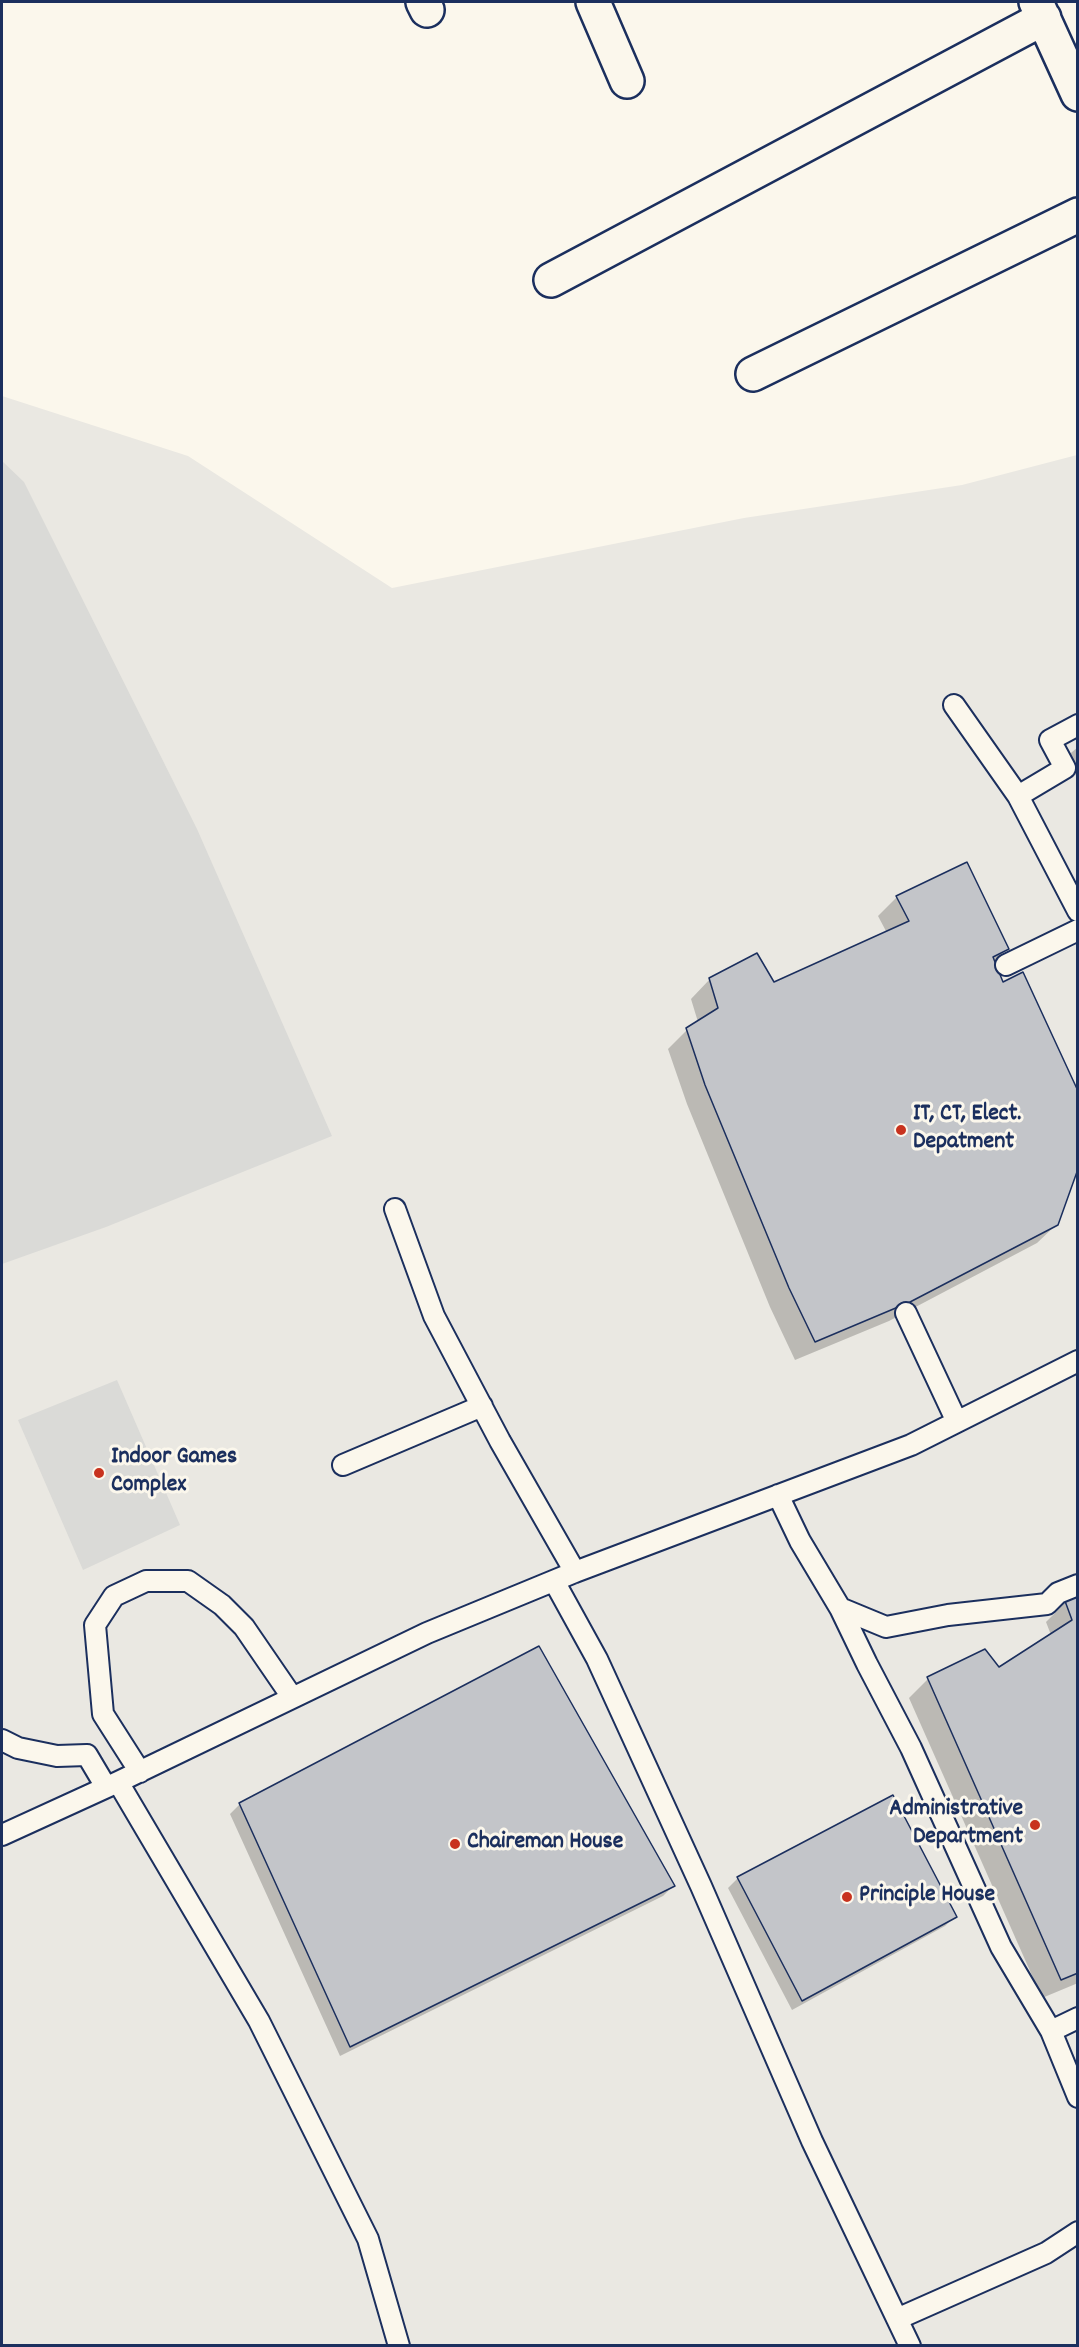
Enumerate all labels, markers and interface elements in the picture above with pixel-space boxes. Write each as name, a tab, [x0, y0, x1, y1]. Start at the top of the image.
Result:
place label: IT, CT, Elect. Depatment	[913, 1102, 1021, 1158]
marker: IT, CT, Elect. Depatment	[894, 1123, 908, 1137]
place label: Indoor Games Complex	[111, 1445, 237, 1501]
marker: Indoor Games Complex	[92, 1466, 106, 1480]
place label: Administrative Department	[889, 1797, 1023, 1853]
marker: Administrative Department	[1028, 1818, 1042, 1832]
place label: Chaireman House	[467, 1830, 623, 1858]
marker: Chaireman House	[448, 1837, 462, 1851]
place label: Principle House	[859, 1883, 995, 1911]
marker: Principle House	[840, 1890, 854, 1904]

